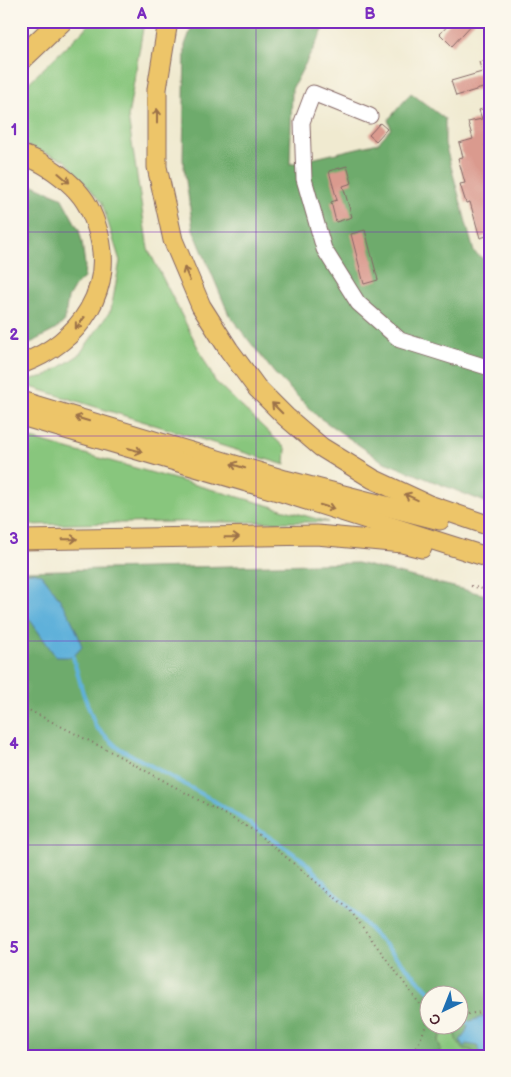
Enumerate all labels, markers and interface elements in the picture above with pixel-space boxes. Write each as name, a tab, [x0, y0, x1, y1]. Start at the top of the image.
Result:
text: A	[136, 5, 147, 24]
text: B	[364, 5, 376, 24]
one-way arrow	[152, 108, 162, 124]
text: 1	[11, 121, 17, 140]
one-way arrow	[57, 172, 70, 184]
one-way arrow	[182, 267, 192, 282]
one-way arrow	[75, 316, 85, 330]
text: 2	[9, 326, 19, 345]
one-way arrow	[270, 402, 283, 414]
one-way arrow	[75, 414, 91, 424]
one-way arrow	[127, 445, 143, 455]
one-way arrow	[230, 460, 246, 470]
one-way arrow	[404, 492, 419, 501]
one-way arrow	[319, 502, 335, 512]
text: 3	[9, 530, 19, 549]
one-way arrow	[224, 532, 240, 542]
one-way arrow	[62, 534, 78, 544]
text: 4	[9, 735, 19, 754]
text: 5	[9, 939, 19, 958]
north arrow	[418, 984, 468, 1034]
text: С	[426, 1009, 445, 1029]

